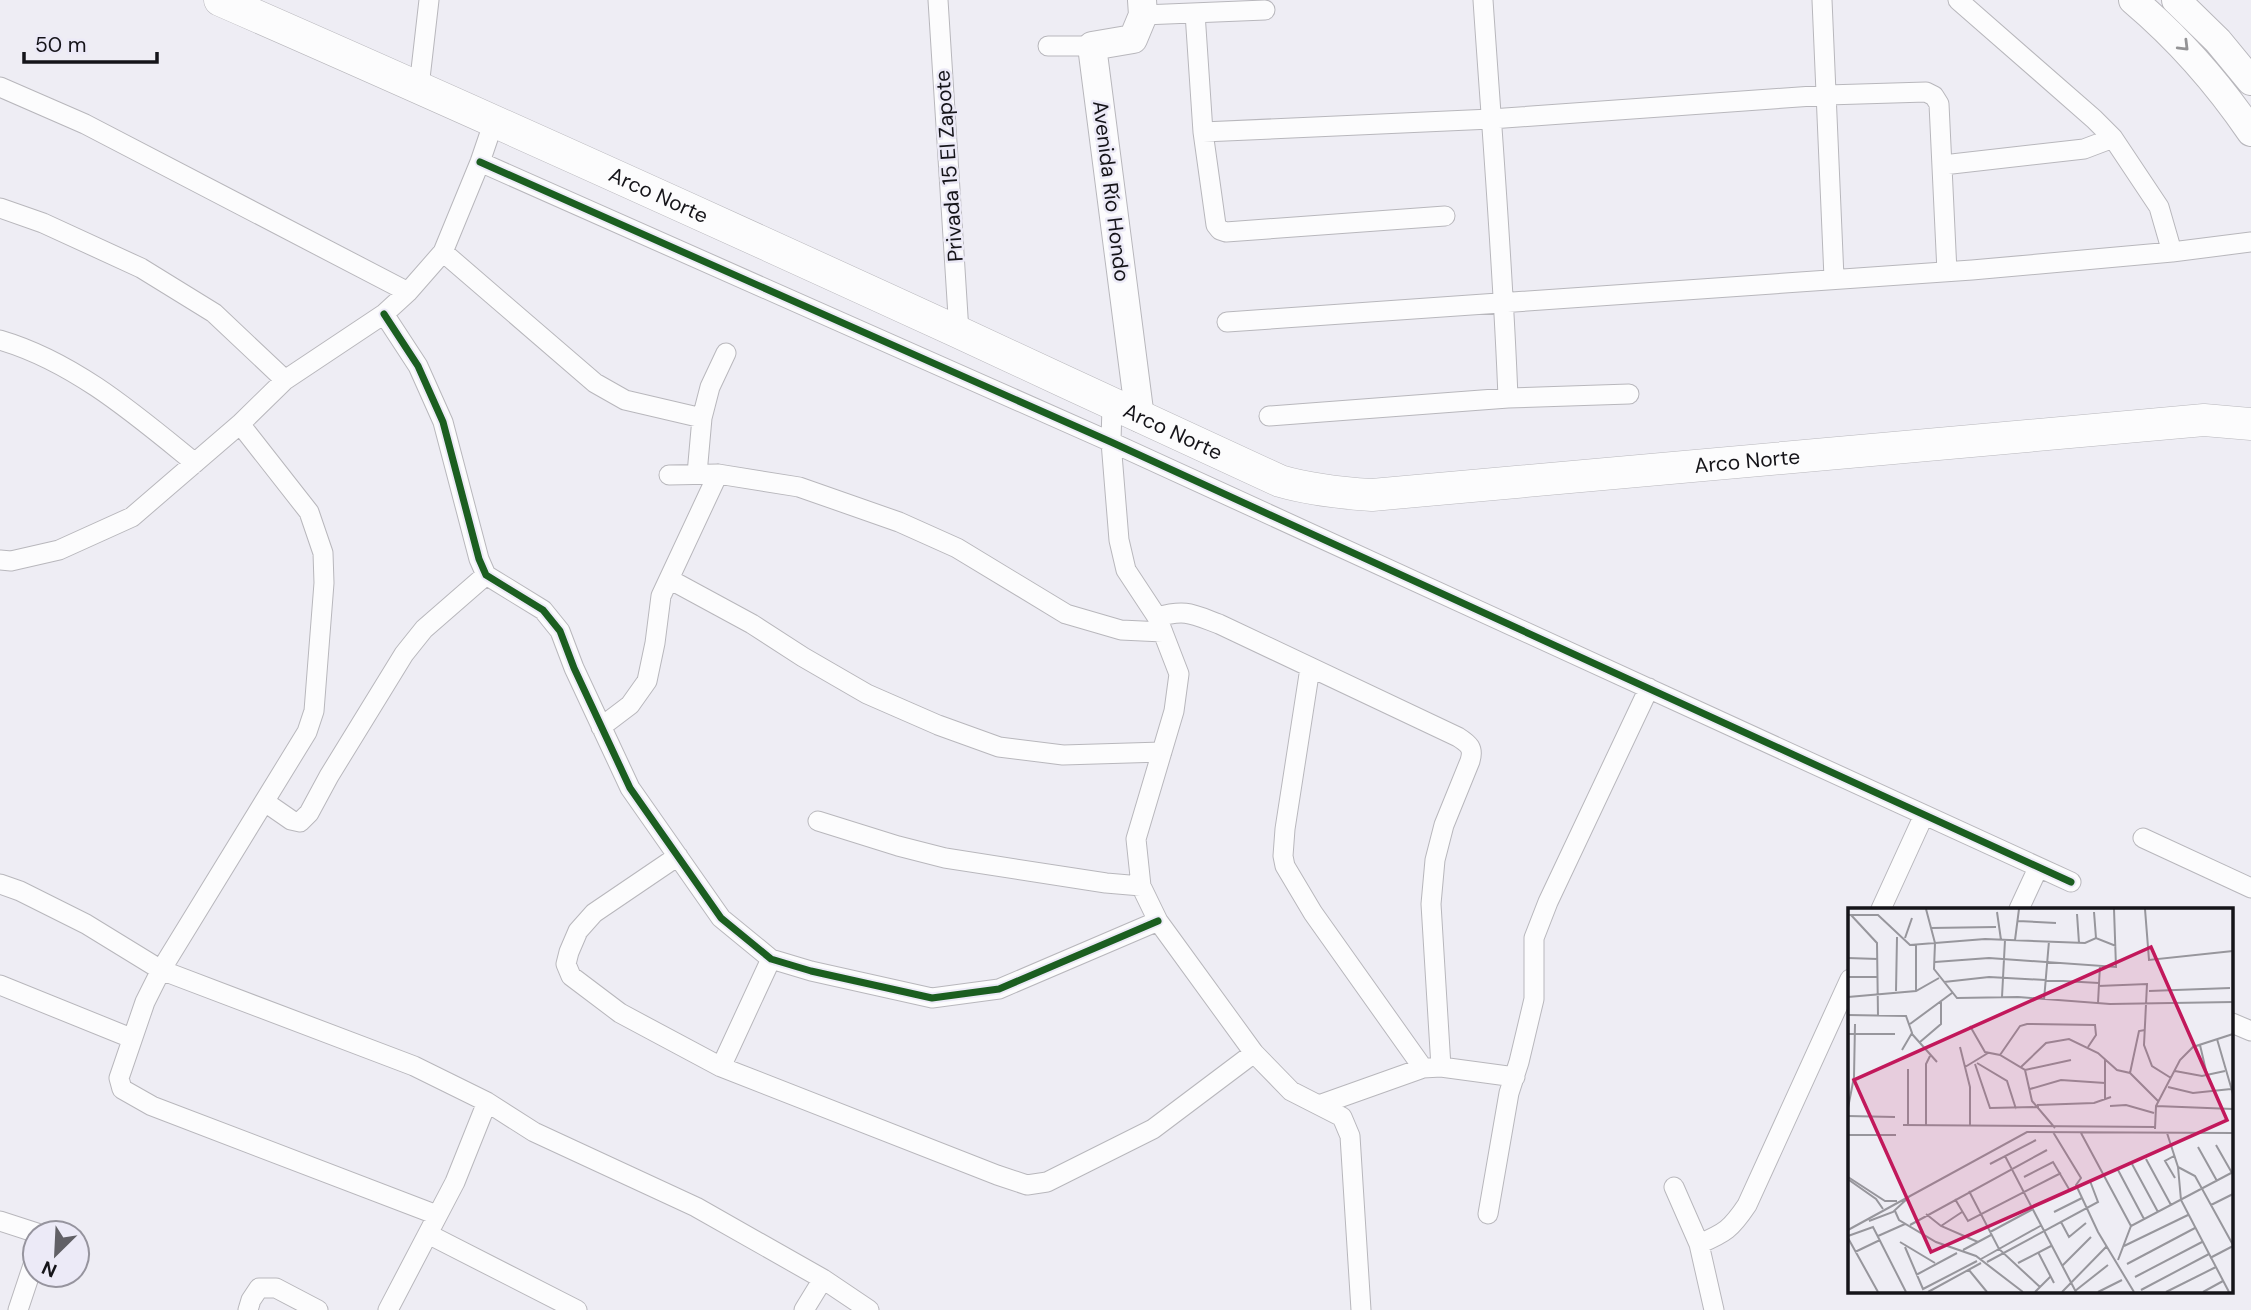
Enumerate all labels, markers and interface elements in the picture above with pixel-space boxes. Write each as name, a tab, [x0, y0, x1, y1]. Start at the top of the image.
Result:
scale bar	[24, 21, 158, 65]
text: 50 m	[35, 31, 86, 59]
one-way arrow	[2175, 38, 2188, 51]
street label: Privada 15 El Zapote	[928, 69, 970, 263]
street label: Avenida Río Hondo	[1086, 99, 1136, 283]
street label: Arco Norte	[604, 161, 713, 230]
street label: Arco Norte	[1119, 397, 1227, 467]
street label: Arco Norte	[1693, 442, 1801, 480]
inset map	[1848, 908, 2234, 1292]
north arrow	[21, 1219, 91, 1289]
text: N	[38, 1255, 61, 1283]

